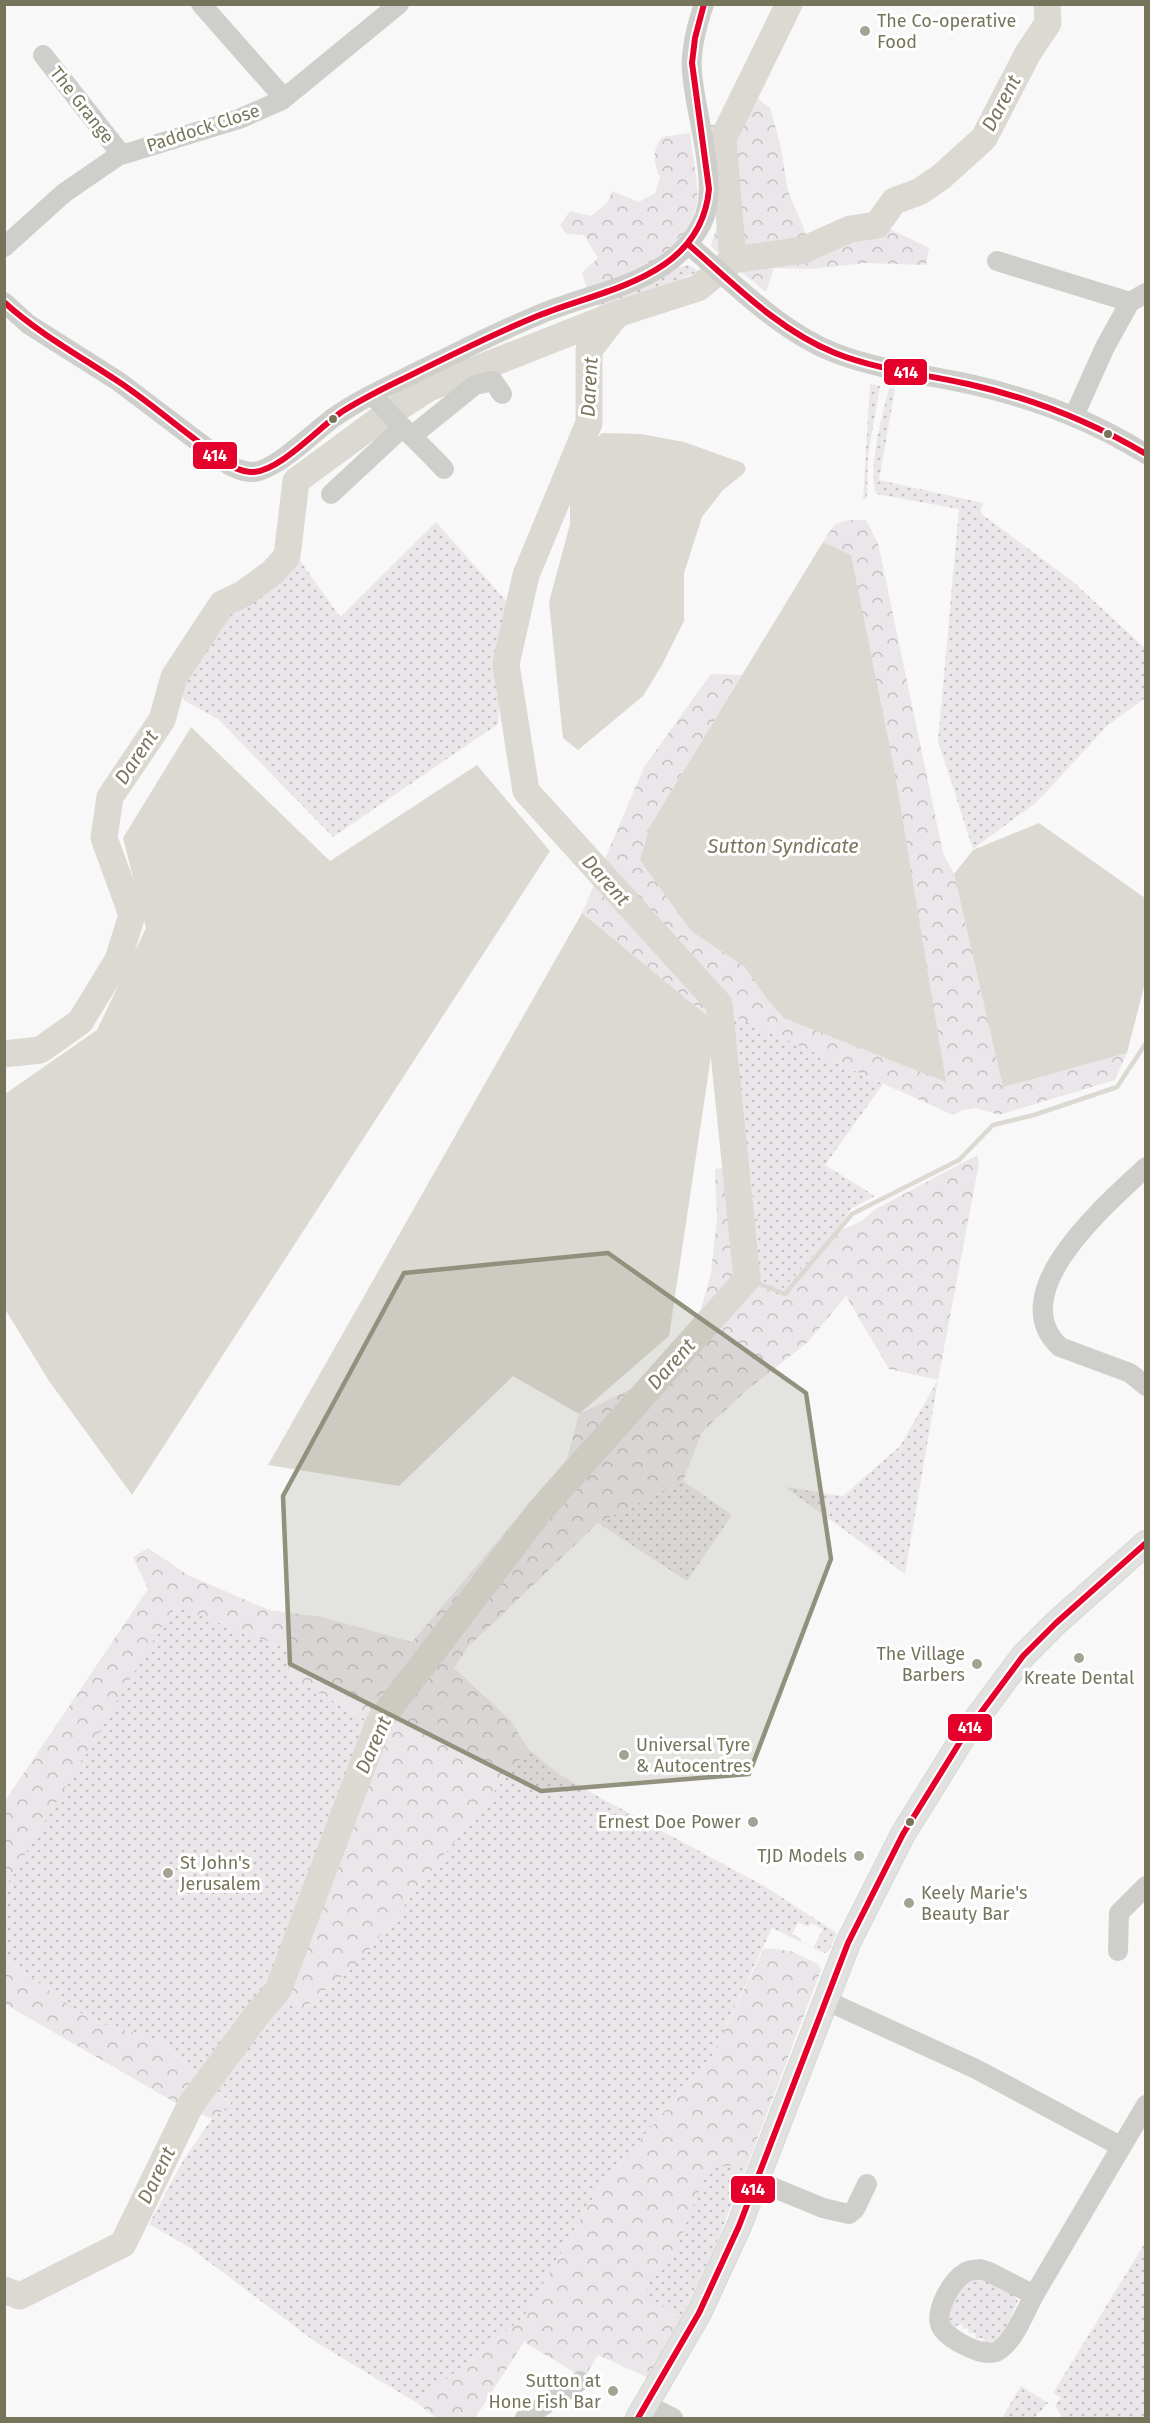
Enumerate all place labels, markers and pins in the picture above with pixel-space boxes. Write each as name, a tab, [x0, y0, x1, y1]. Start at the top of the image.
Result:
place label: The Co-operative Food	[877, 10, 1016, 53]
marker: The Co-operative Food	[858, 24, 872, 38]
unlabelled marker	[327, 413, 339, 425]
unlabelled marker	[1102, 428, 1114, 440]
place label: The Village Barbers	[877, 1643, 965, 1686]
marker: Kreate Dental	[1072, 1651, 1086, 1665]
marker: The Village Barbers	[970, 1657, 984, 1671]
place label: Kreate Dental	[1024, 1667, 1134, 1689]
place label: Universal Tyre & Autocentres	[636, 1734, 751, 1777]
marker: Universal Tyre & Autocentres	[617, 1748, 631, 1762]
place label: Ernest Doe Power	[598, 1811, 741, 1833]
marker: Ernest Doe Power	[746, 1815, 760, 1829]
unlabelled marker	[904, 1816, 916, 1828]
place label: TJD Models	[757, 1845, 847, 1867]
marker: TJD Models	[852, 1849, 866, 1863]
place label: St John's Jerusalem	[180, 1852, 261, 1895]
marker: St John's Jerusalem	[161, 1866, 175, 1880]
place label: Keely Marie's Beauty Bar	[921, 1882, 1027, 1925]
marker: Keely Marie's Beauty Bar	[902, 1896, 916, 1910]
place label: Sutton at Hone Fish Bar	[488, 2370, 601, 2413]
marker: Sutton at Hone Fish Bar	[606, 2384, 620, 2398]

